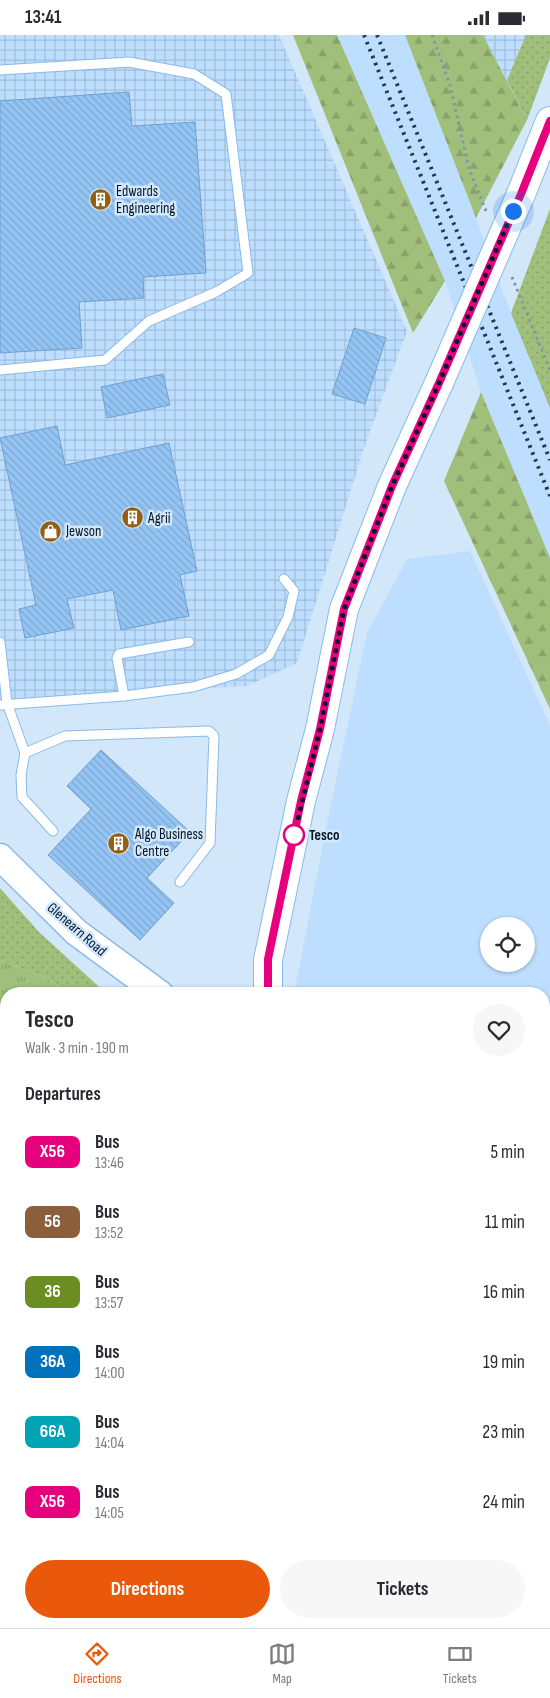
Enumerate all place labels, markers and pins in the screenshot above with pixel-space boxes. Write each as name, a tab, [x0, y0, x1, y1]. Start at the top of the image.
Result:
place label: Edwards Engineering	[116, 182, 175, 218]
building icon: Edwards Engineering	[88, 188, 112, 212]
building icon: Agrii	[120, 506, 144, 530]
place label: Agrii	[147, 509, 171, 528]
shop icon: Jewson	[38, 519, 62, 543]
place label: Jewson	[65, 522, 102, 541]
marker: Tesco	[283, 824, 305, 846]
place label: Algo Business Centre	[134, 825, 203, 861]
place label: Tesco	[309, 826, 340, 845]
building icon: Algo Business Centre	[107, 831, 131, 855]

